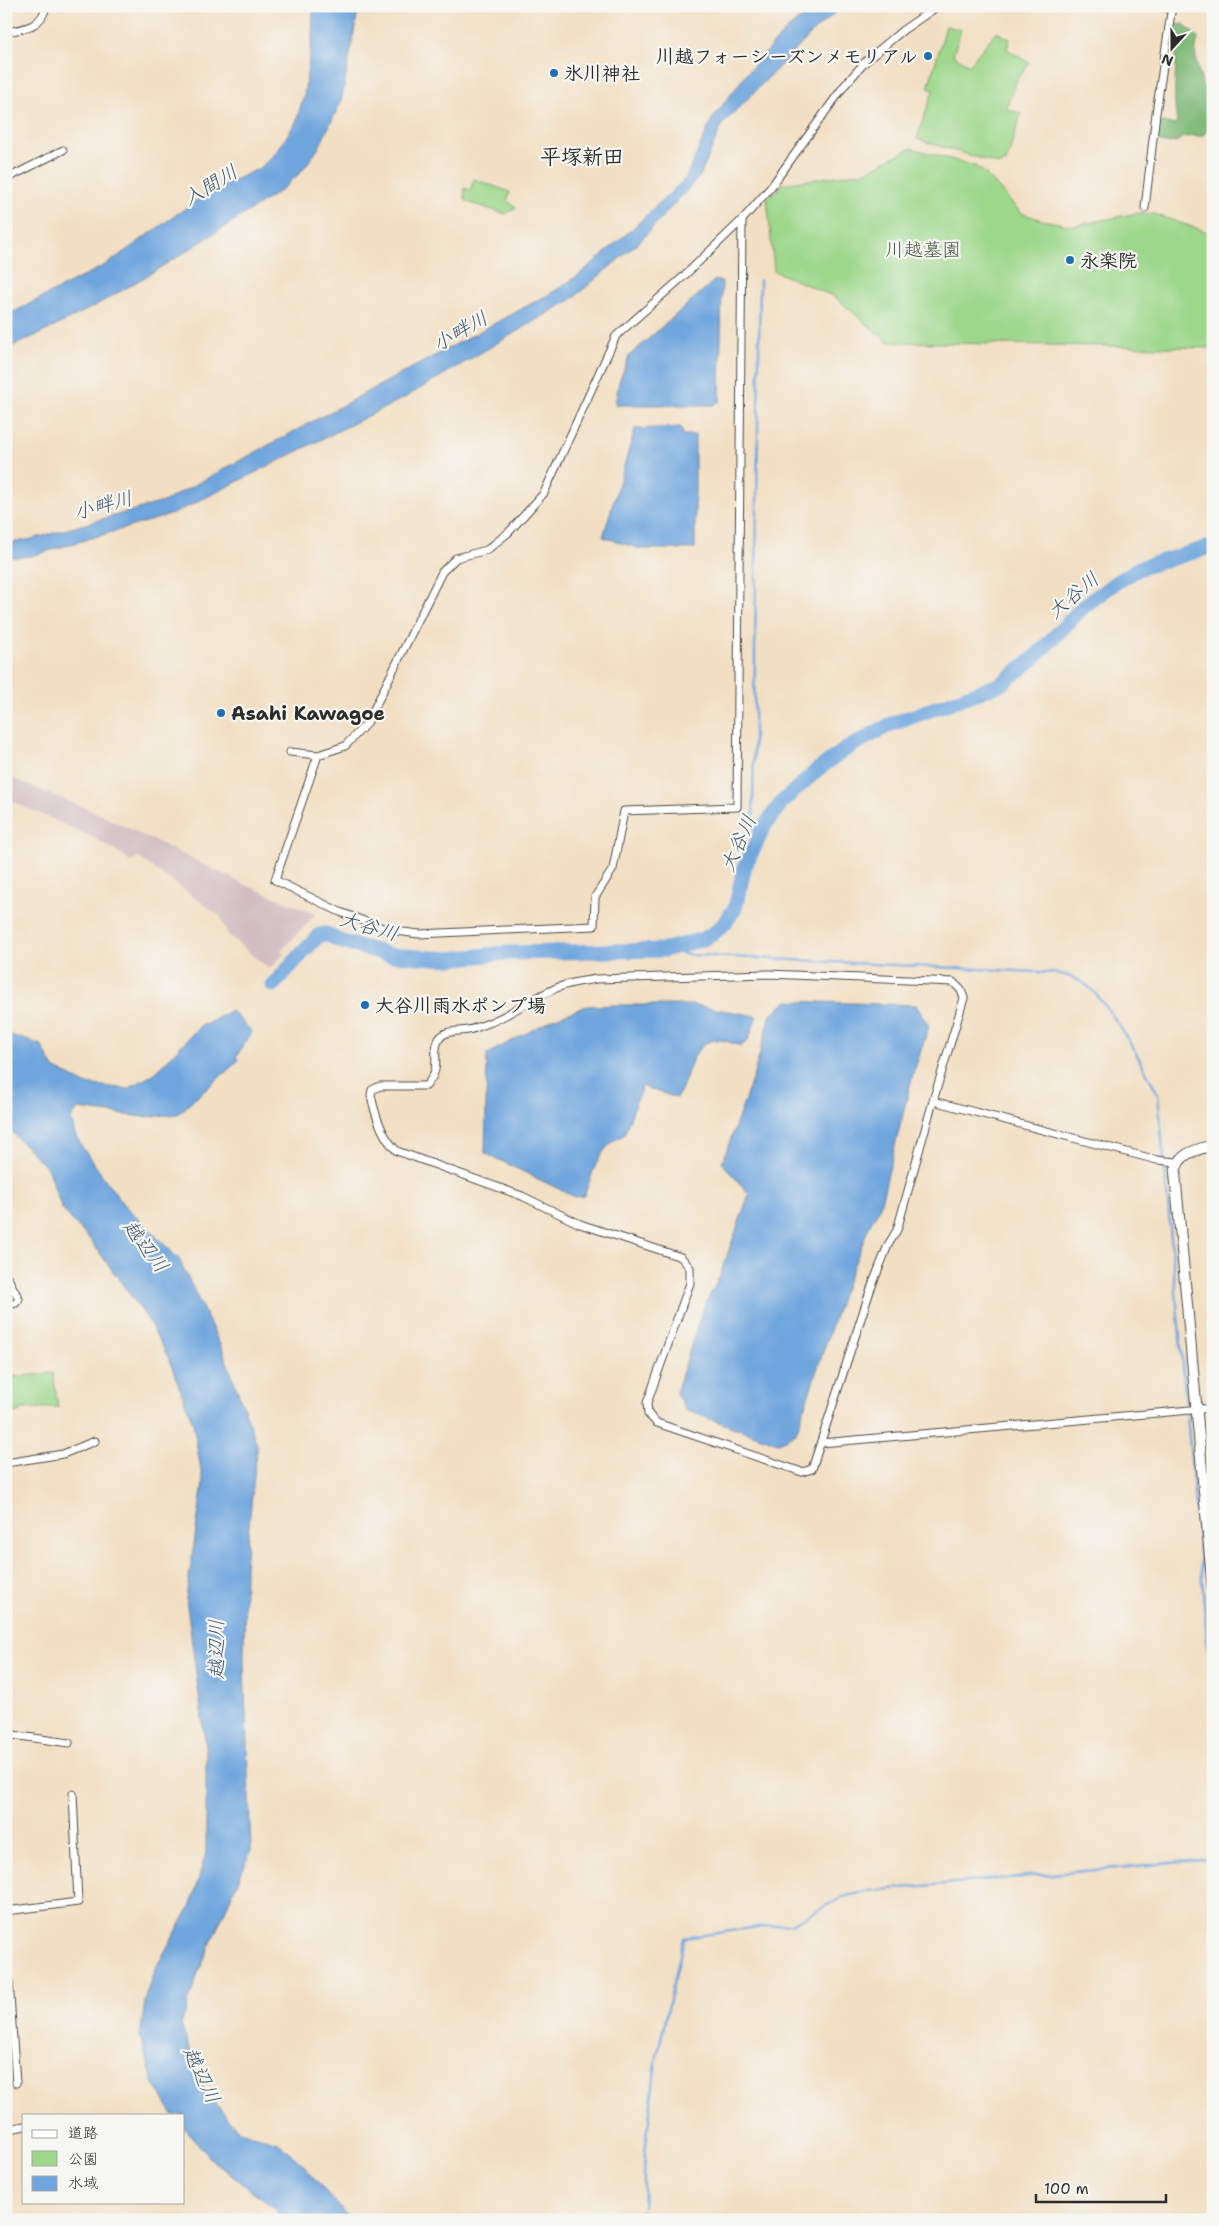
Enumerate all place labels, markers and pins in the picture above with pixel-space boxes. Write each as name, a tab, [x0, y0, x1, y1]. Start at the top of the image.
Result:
place label: 川越フォーシーズンメモリアル	[656, 44, 918, 69]
marker: 川越フォーシーズンメモリアル	[922, 50, 934, 62]
place label: 氷川神社	[564, 61, 640, 86]
marker: 氷川神社	[548, 67, 560, 79]
place label: 永楽院	[1080, 248, 1137, 273]
marker: 永楽院	[1064, 254, 1076, 266]
place label: Asahi Kawagoe	[231, 701, 385, 726]
marker: Asahi Kawagoe	[215, 707, 227, 719]
place label: 大谷川雨水ポンプ場	[375, 993, 546, 1018]
marker: 大谷川雨水ポンプ場	[359, 999, 371, 1011]

